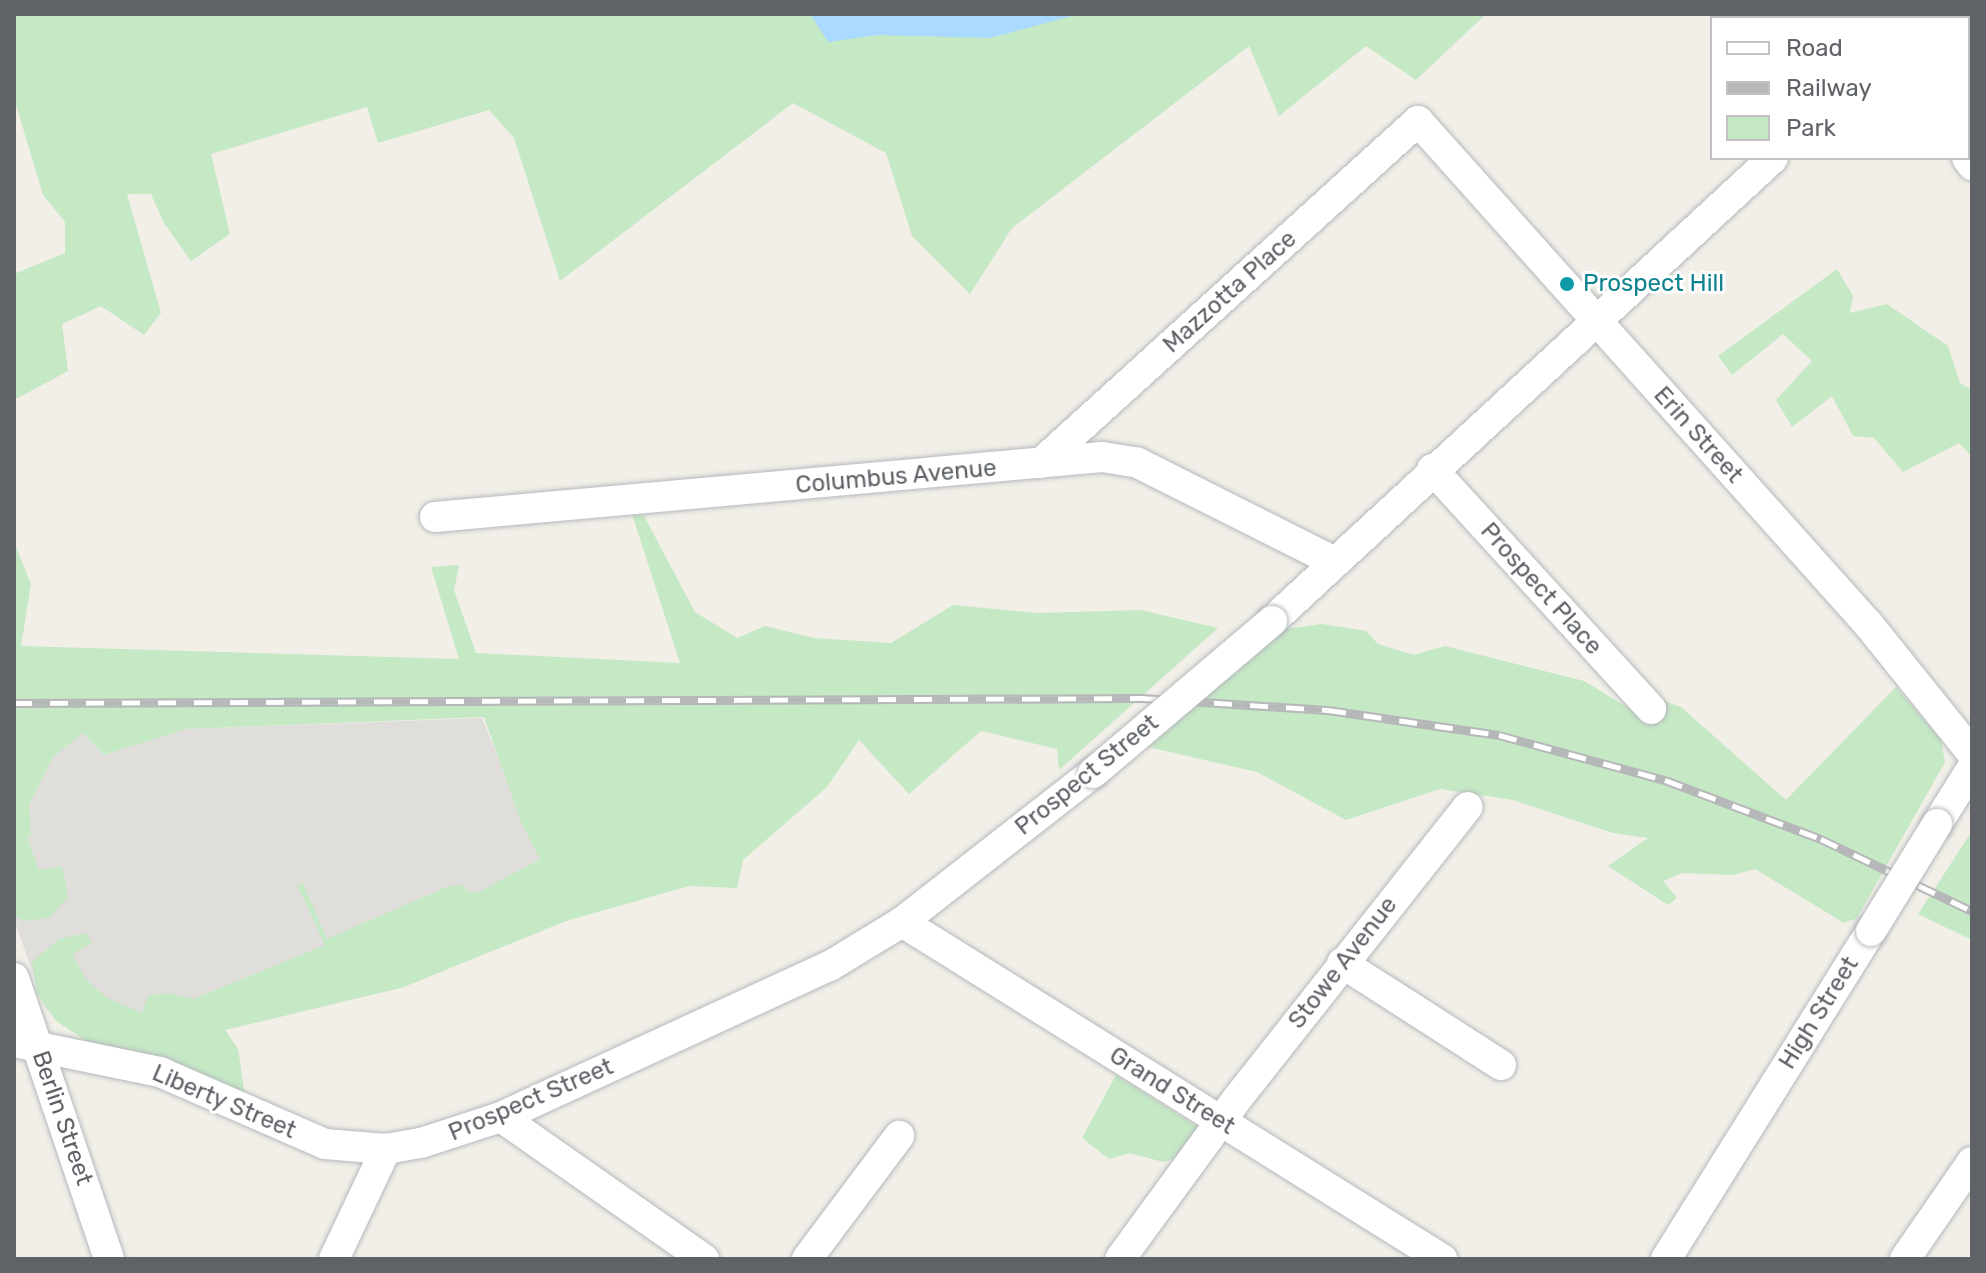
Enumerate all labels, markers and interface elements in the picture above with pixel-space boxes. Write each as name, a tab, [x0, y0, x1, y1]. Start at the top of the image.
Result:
legend	[1710, 16, 1970, 160]
text: Road	[1786, 34, 1843, 62]
text: Railway	[1786, 74, 1872, 102]
text: Park	[1786, 114, 1836, 142]
street label: Mazzotta Place	[1157, 225, 1303, 359]
place label: Prospect Hill	[1583, 270, 1724, 298]
marker: Prospect Hill	[1558, 275, 1576, 293]
street label: Erin Street	[1647, 381, 1749, 489]
street label: Columbus Avenue	[794, 454, 998, 500]
street label: Prospect Place	[1474, 517, 1608, 661]
street label: Prospect Street	[1010, 708, 1164, 842]
street label: Stowe Avenue	[1282, 891, 1404, 1035]
street label: High Street	[1773, 951, 1865, 1075]
street label: Grand Street	[1104, 1041, 1240, 1141]
street label: Berlin Street	[26, 1047, 98, 1189]
street label: Prospect Street	[444, 1052, 618, 1148]
street label: Liberty Street	[147, 1059, 301, 1145]

